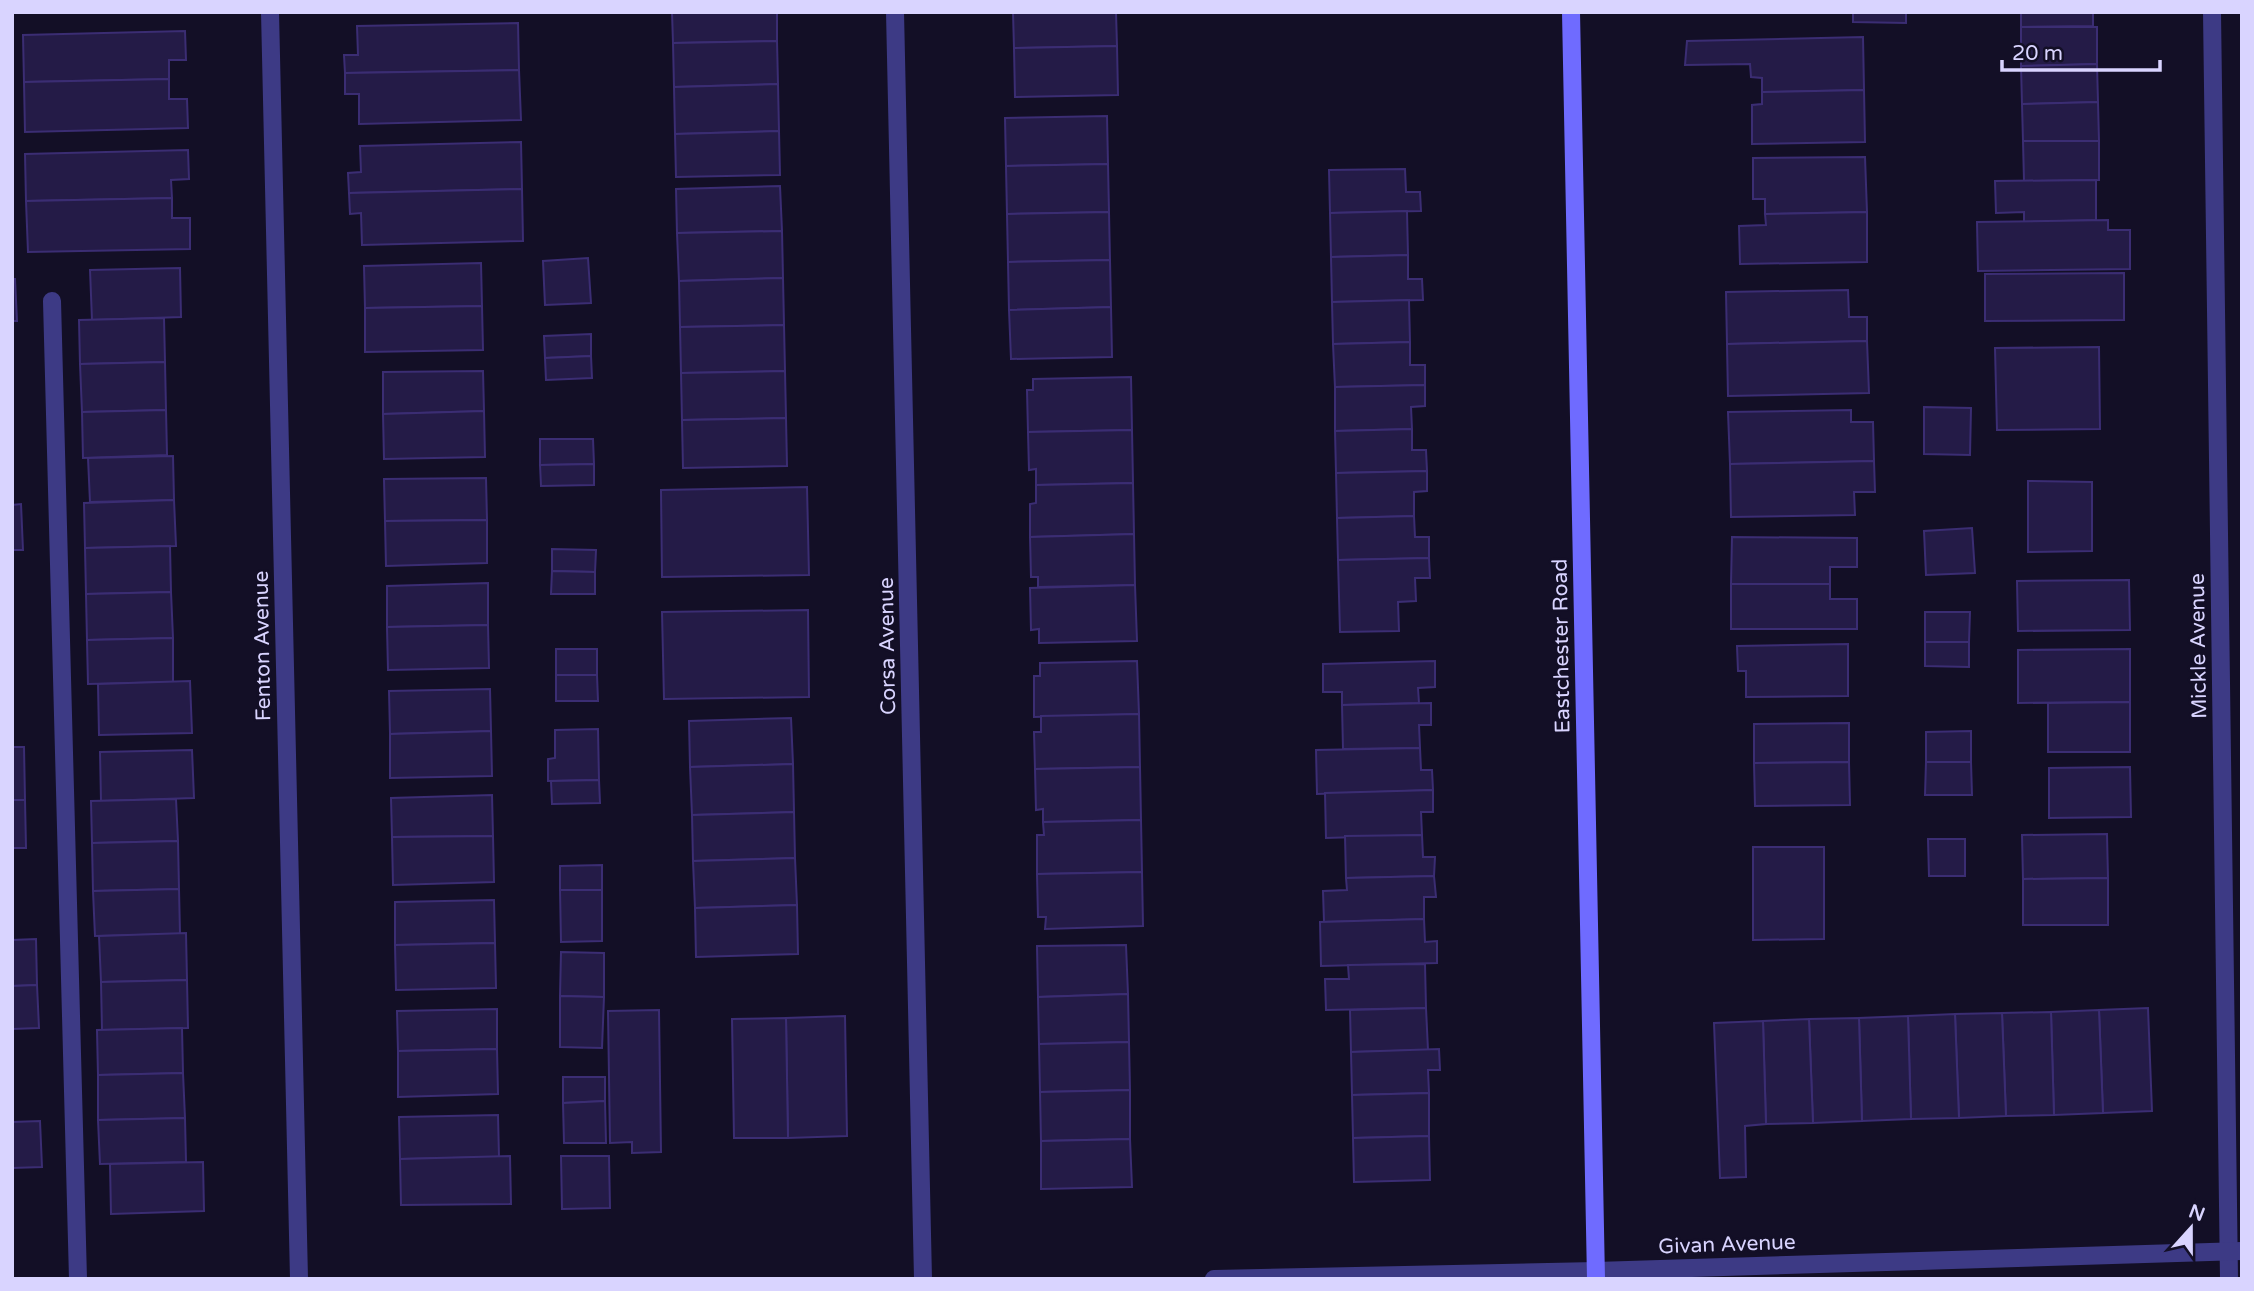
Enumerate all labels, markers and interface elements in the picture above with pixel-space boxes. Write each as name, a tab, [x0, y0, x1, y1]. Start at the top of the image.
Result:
scale bar	[2002, 28, 2160, 72]
text: 20 m	[2012, 41, 2063, 66]
street label: Eastchester Road	[1547, 558, 1576, 734]
street label: Fenton Avenue	[249, 570, 276, 721]
street label: Mickle Avenue	[2185, 573, 2212, 719]
street label: Corsa Avenue	[874, 577, 901, 715]
north arrow	[2156, 1193, 2226, 1263]
text: N	[2186, 1200, 2208, 1226]
street label: Givan Avenue	[1658, 1230, 1796, 1259]

